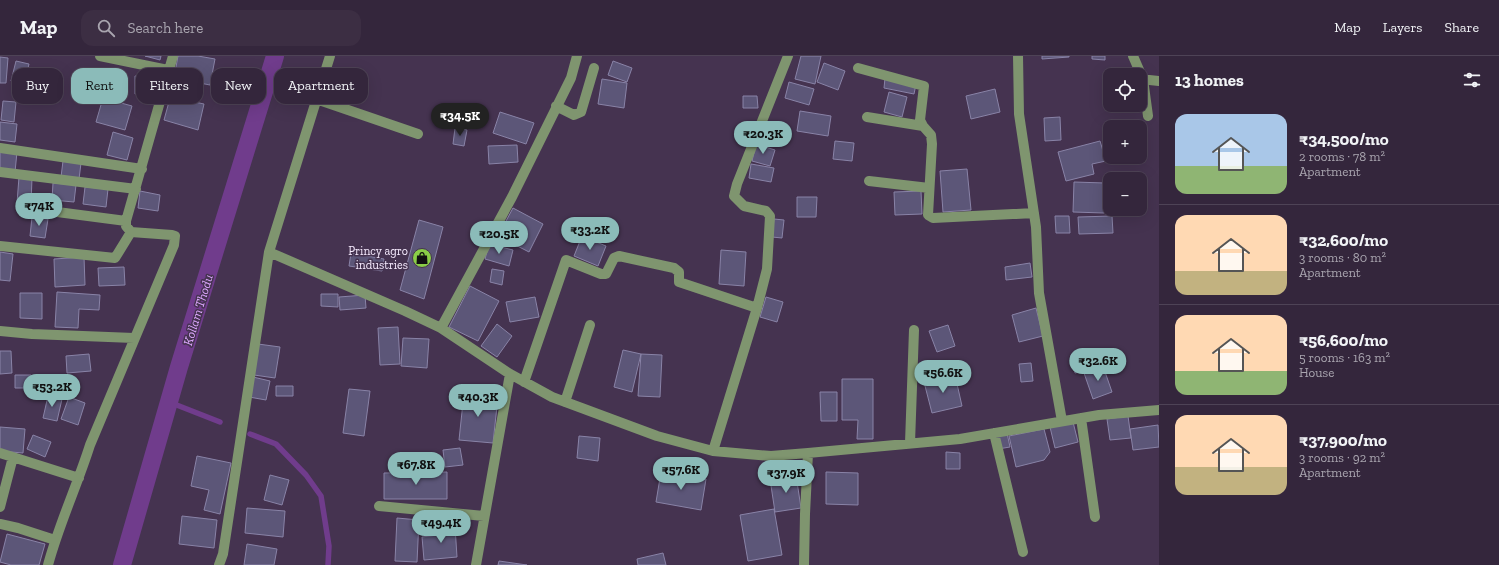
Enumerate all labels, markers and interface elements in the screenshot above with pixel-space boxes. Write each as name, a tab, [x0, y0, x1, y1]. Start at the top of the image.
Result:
search box	[81, 10, 361, 46]
text: Map	[20, 16, 57, 39]
icon: search	[95, 17, 117, 39]
text: Search here	[127, 19, 203, 37]
text: Map	[1334, 19, 1361, 36]
text: Layers	[1383, 19, 1422, 36]
text: Share	[1444, 19, 1479, 36]
chip: Buy	[12, 68, 63, 104]
chip: Rent	[71, 68, 128, 104]
chip: Filters	[136, 68, 203, 104]
chip: New	[211, 68, 266, 104]
chip: Apartment	[274, 68, 368, 104]
map controls	[1103, 68, 1147, 216]
button: locate	[1103, 68, 1147, 112]
icon: filters	[1461, 69, 1483, 91]
text: 13 homes	[1175, 70, 1244, 90]
pin: ₹34.5K	[427, 103, 493, 137]
text: ₹34.5K	[440, 108, 480, 123]
button: +	[1103, 120, 1147, 164]
pin: ₹20.3K	[730, 121, 796, 155]
text: ₹20.3K	[743, 126, 783, 141]
text: ₹34,500/mo	[1299, 129, 1389, 149]
icon: home	[1207, 130, 1255, 178]
text: 2 rooms · 78 m²	[1299, 149, 1385, 164]
text: Apartment	[1299, 164, 1361, 179]
button: −	[1103, 172, 1147, 216]
pin: ₹74K	[15, 193, 63, 227]
text: ₹74K	[24, 198, 54, 213]
pin: ₹33.2K	[557, 217, 623, 251]
pin: ₹20.5K	[466, 221, 532, 255]
text: ₹33.2K	[570, 222, 610, 237]
text: ₹20.5K	[479, 226, 519, 241]
text: ₹32,600/mo	[1299, 230, 1388, 250]
icon: home	[1207, 231, 1255, 279]
place label: Princy agro industries	[348, 244, 408, 272]
shop icon: Princy agro industries	[411, 247, 433, 269]
text: 3 rooms · 80 m²	[1299, 250, 1386, 265]
text: Apartment	[1299, 265, 1361, 280]
water label: Kollam Thodu	[180, 272, 216, 347]
text: ₹56,600/mo	[1299, 330, 1388, 350]
icon: home	[1207, 331, 1255, 379]
pin: ₹32.6K	[1065, 348, 1131, 382]
text: 5 rooms · 163 m²	[1299, 350, 1390, 365]
text: ₹32.6K	[1078, 353, 1118, 368]
pin: ₹56.6K	[910, 360, 976, 394]
text: ₹56.6K	[923, 365, 963, 380]
text: House	[1299, 365, 1334, 380]
pin: ₹53.2K	[19, 374, 85, 408]
text: ₹53.2K	[32, 379, 72, 394]
pin: ₹40.3K	[445, 384, 511, 418]
text: ₹40.3K	[458, 389, 498, 404]
text: ₹37,900/mo	[1299, 430, 1387, 450]
icon: home	[1207, 431, 1255, 479]
text: 3 rooms · 92 m²	[1299, 450, 1385, 465]
pin: ₹67.8K	[383, 452, 449, 486]
text: ₹67.8K	[397, 457, 435, 472]
pin: ₹57.6K	[648, 457, 714, 491]
pin: ₹37.9K	[753, 460, 819, 494]
text: ₹57.6K	[662, 462, 700, 477]
text: ₹37.9K	[767, 465, 805, 480]
text: Apartment	[1299, 465, 1361, 480]
pin: ₹49.4K	[408, 510, 474, 544]
text: ₹49.4K	[421, 515, 461, 530]

